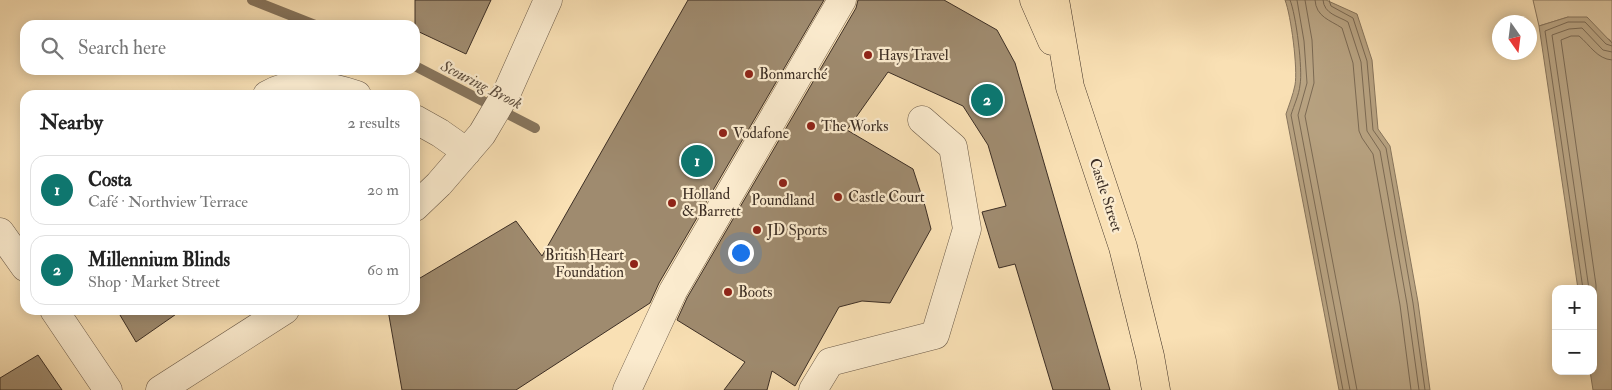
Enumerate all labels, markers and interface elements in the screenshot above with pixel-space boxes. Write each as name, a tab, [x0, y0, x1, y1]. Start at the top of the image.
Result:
north arrow	[1492, 15, 1537, 60]
search box	[20, 20, 420, 75]
icon: search	[38, 34, 66, 62]
text: Search here	[78, 36, 166, 60]
place label: Hays Travel	[878, 46, 949, 65]
marker: Hays Travel	[862, 49, 874, 61]
water label: Scouring Brook	[437, 55, 526, 114]
place label: Bonmarché	[759, 65, 828, 84]
marker: Bonmarché	[743, 68, 755, 80]
pin: 2	[971, 81, 1003, 119]
text: Nearby	[40, 109, 103, 136]
text: 2 results	[347, 113, 400, 133]
place label: The Works	[821, 117, 888, 136]
marker: The Works	[805, 120, 817, 132]
place label: Vodafone	[733, 124, 789, 143]
marker: Vodafone	[717, 127, 729, 139]
pin: 1	[681, 142, 713, 180]
street label: Castle Street	[1085, 156, 1126, 235]
text: Costa	[88, 168, 132, 192]
marker: Poundland	[777, 177, 789, 189]
text: 1	[54, 180, 60, 200]
text: 20 m	[367, 180, 399, 200]
place label: Holland & Barrett	[682, 185, 741, 221]
place label: Castle Court	[848, 188, 925, 207]
place label: Poundland	[751, 191, 815, 210]
marker: Castle Court	[832, 191, 844, 203]
text: Café · Northview Terrace	[88, 192, 248, 212]
marker: Holland & Barrett	[666, 197, 678, 209]
place label: JD Sports	[766, 221, 827, 241]
marker: JD Sports	[751, 224, 763, 236]
your location	[728, 240, 754, 266]
place label: British Heart Foundation	[545, 246, 624, 282]
text: Millennium Blinds	[88, 248, 230, 272]
marker: British Heart Foundation	[628, 258, 640, 270]
text: 2	[53, 260, 61, 280]
text: 60 m	[367, 260, 399, 280]
text: Shop · Market Street	[88, 272, 220, 292]
place label: Boots	[738, 283, 772, 302]
map controls	[1552, 285, 1597, 375]
button: +	[1552, 285, 1597, 330]
marker: Boots	[722, 286, 734, 298]
button: −	[1552, 330, 1597, 375]

